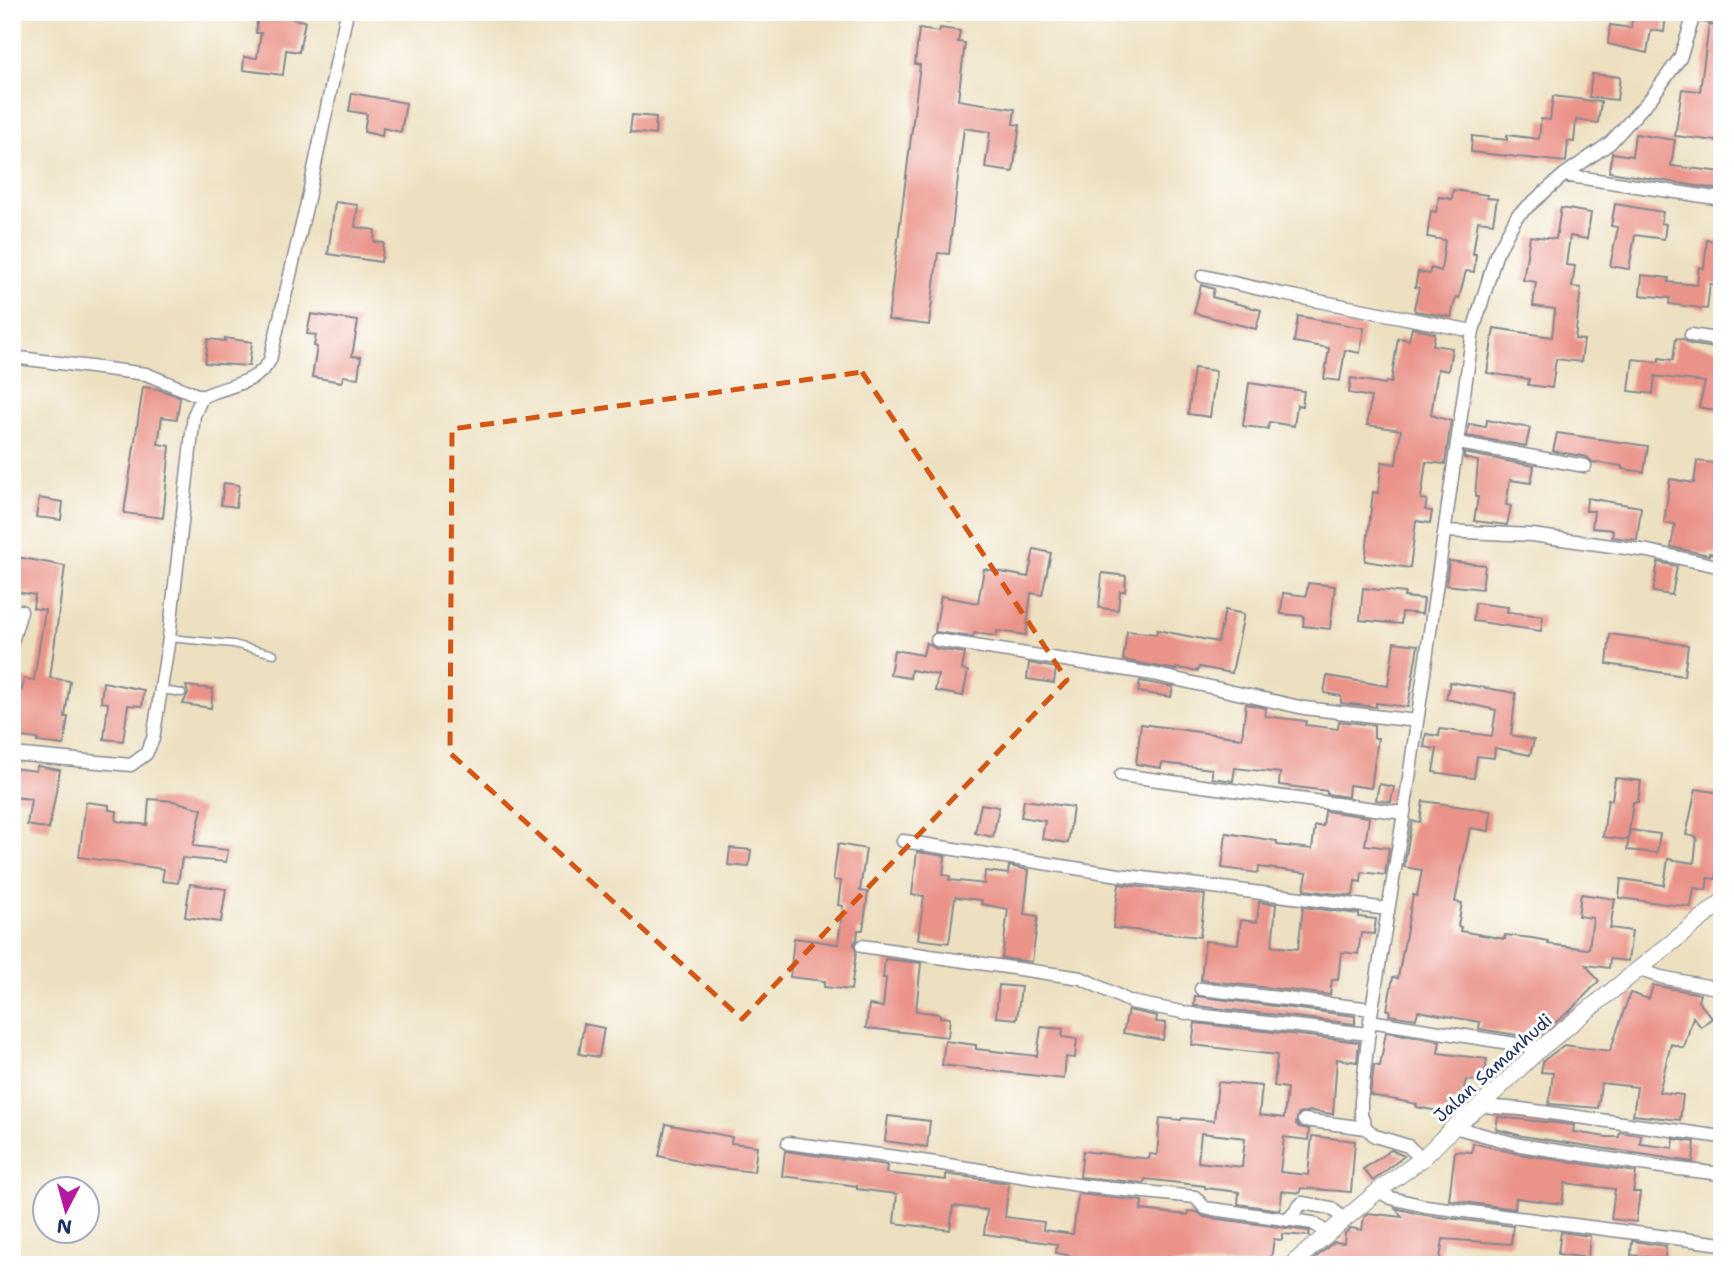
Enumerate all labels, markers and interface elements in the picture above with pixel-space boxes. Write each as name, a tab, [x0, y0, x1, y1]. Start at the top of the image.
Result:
street label: Jalan Samanhudi	[1429, 1008, 1557, 1128]
north arrow	[32, 1176, 102, 1246]
text: N	[55, 1213, 73, 1240]

